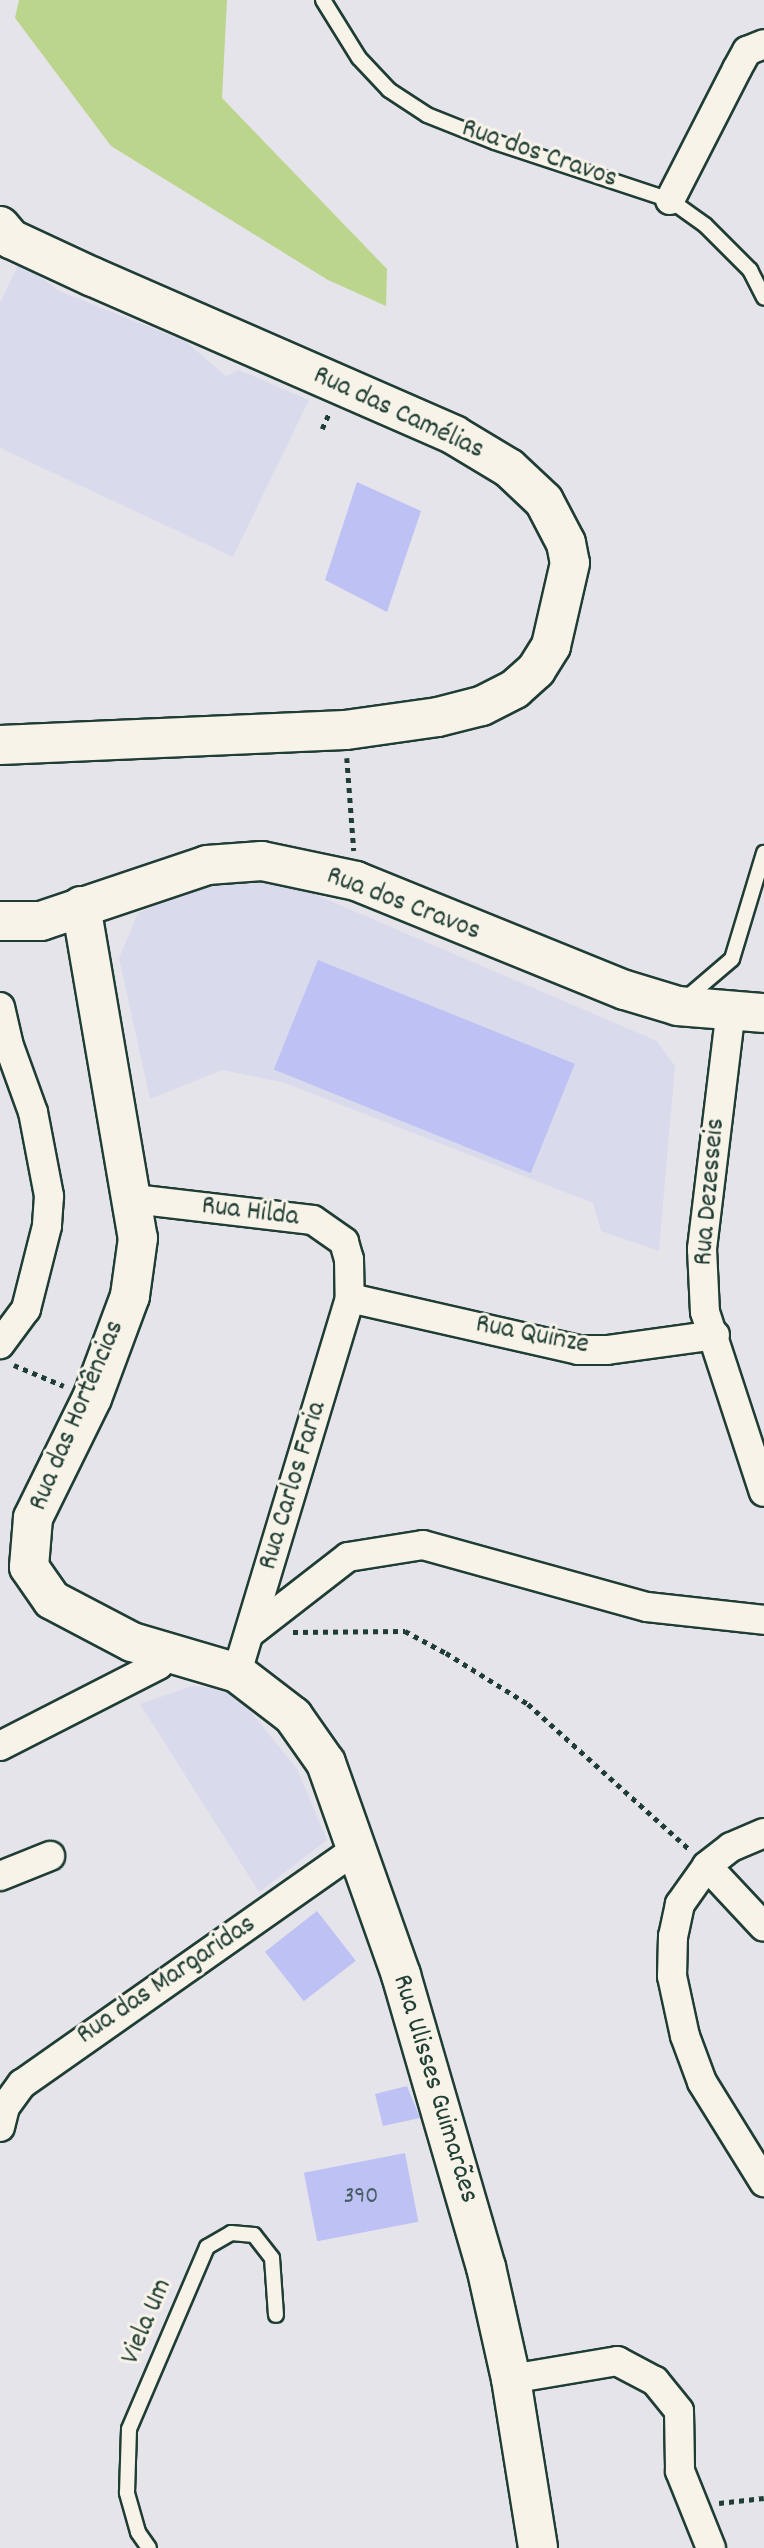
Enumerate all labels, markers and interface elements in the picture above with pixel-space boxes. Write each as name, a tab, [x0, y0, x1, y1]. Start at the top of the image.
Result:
street label: Rua dos Cravos	[457, 113, 621, 197]
street label: Rua das Camélias	[307, 360, 489, 468]
street label: Rua dos Cravos	[321, 860, 485, 950]
street label: Rua Dezesseis	[688, 1117, 734, 1267]
street label: Rua Hilda	[199, 1190, 301, 1236]
street label: Rua Quinze	[473, 1309, 591, 1363]
street label: Rua das Hortências	[23, 1316, 133, 1516]
street label: Rua Carlos Faria	[252, 1398, 336, 1574]
street label: Rua das Margaridas	[71, 1909, 263, 2053]
street label: Rua Ulisses Guimarães	[383, 1971, 485, 2207]
house number: 390	[344, 2184, 378, 2212]
street label: Viela Um	[115, 2274, 181, 2370]

